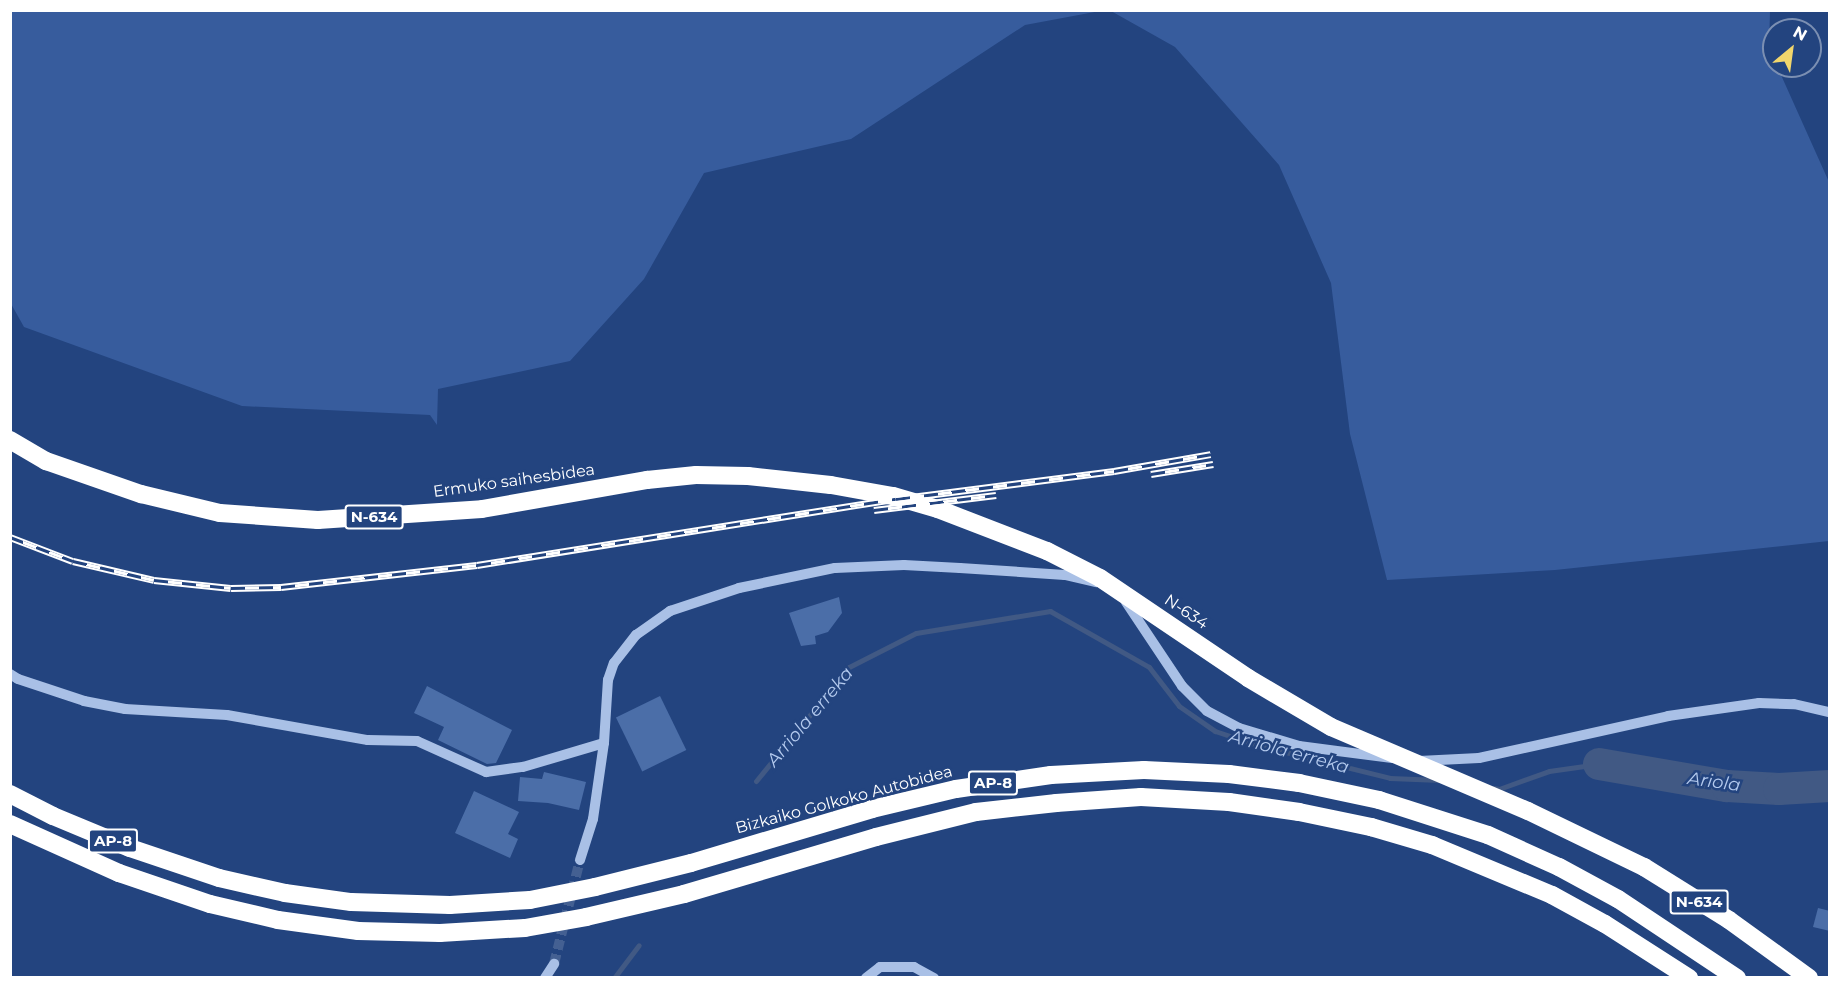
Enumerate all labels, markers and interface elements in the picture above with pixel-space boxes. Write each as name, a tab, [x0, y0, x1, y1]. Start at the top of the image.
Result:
north arrow	[1762, 18, 1822, 78]
text: N	[1790, 22, 1810, 45]
street label: Ermuko saihesbidea	[432, 460, 596, 502]
road number: N-634	[344, 505, 404, 529]
street label: N-634	[1160, 590, 1212, 634]
water label: Arriola erreka	[762, 663, 858, 771]
water label: Arriola erreka	[1227, 726, 1351, 778]
street label: Bizkaiko Golkoko Autobidea	[733, 762, 955, 838]
water label: Ariola	[1686, 768, 1742, 796]
road number: AP-8	[968, 771, 1018, 795]
road number: AP-8	[88, 829, 138, 853]
road number: N-634	[1669, 890, 1729, 914]

